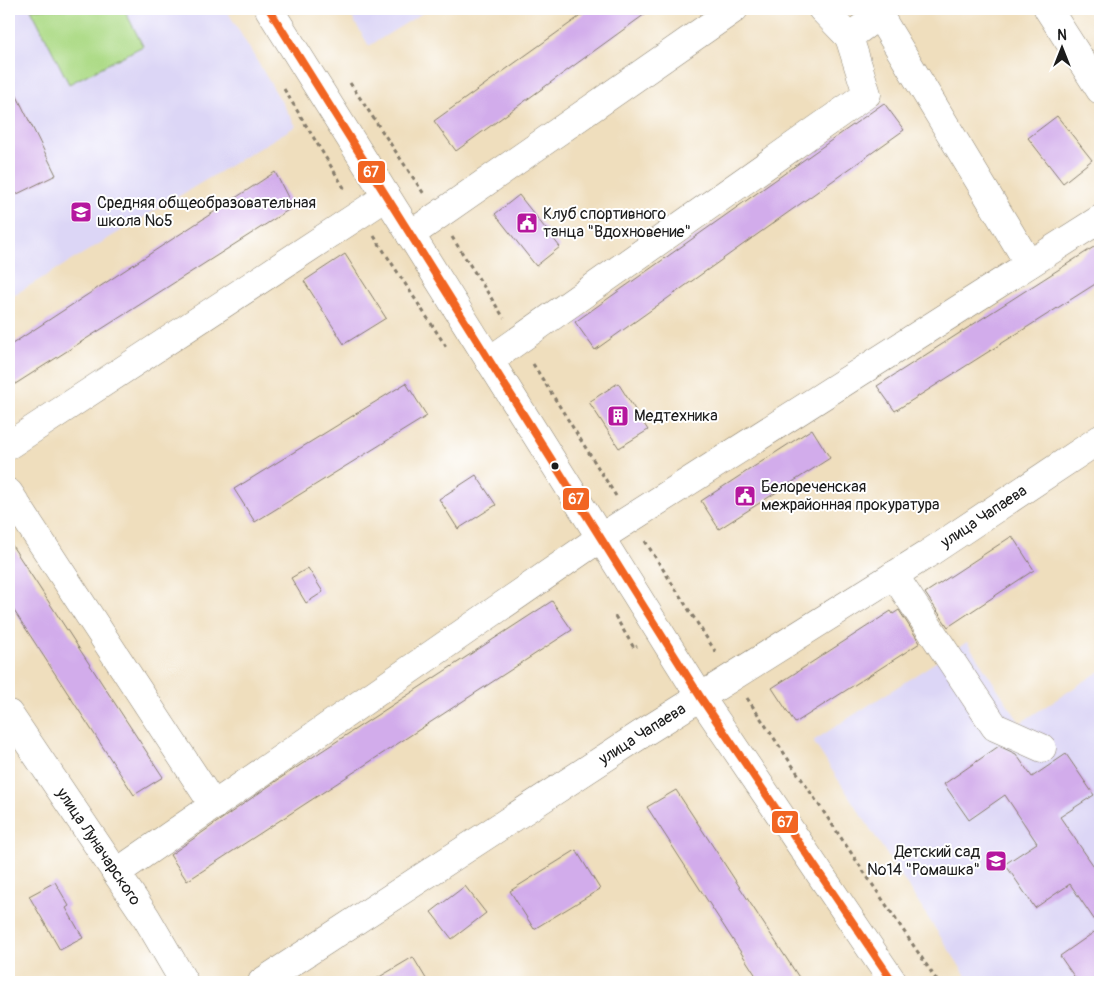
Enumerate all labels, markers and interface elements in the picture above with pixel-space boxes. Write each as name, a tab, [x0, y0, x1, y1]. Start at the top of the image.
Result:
north arrow	[1036, 22, 1086, 72]
text: N	[1057, 27, 1067, 44]
line badge: 67	[357, 160, 386, 184]
text: 67	[363, 164, 379, 181]
place label: Средняя общеобразовательная школа №5	[97, 193, 316, 231]
school or university icon: Средняя общеобразовательная школа №5	[69, 200, 93, 224]
place label: Клуб спортивного танца "Вдохновение"	[543, 204, 691, 242]
public building icon: Клуб спортивного танца "Вдохновение"	[515, 211, 539, 235]
building icon: Медтехника	[606, 404, 630, 428]
place label: Медтехника	[634, 406, 718, 426]
unlabelled marker	[550, 461, 560, 471]
place label: Белореченская межрайонная прокуратура	[761, 477, 940, 515]
street label: улица Чапаева	[936, 481, 1031, 553]
public building icon: Белореченская межрайонная прокуратура	[733, 484, 757, 508]
line badge: 67	[562, 487, 590, 511]
text: 67	[568, 491, 584, 508]
street label: улица Чапаева	[594, 699, 689, 770]
street label: улица Луначарского	[51, 783, 145, 910]
line badge: 67	[771, 810, 799, 834]
text: 67	[777, 814, 793, 831]
place label: Детский сад №14 "Ромашка"	[867, 842, 980, 880]
school or university icon: Детский сад №14 "Ромашка"	[984, 849, 1008, 873]

